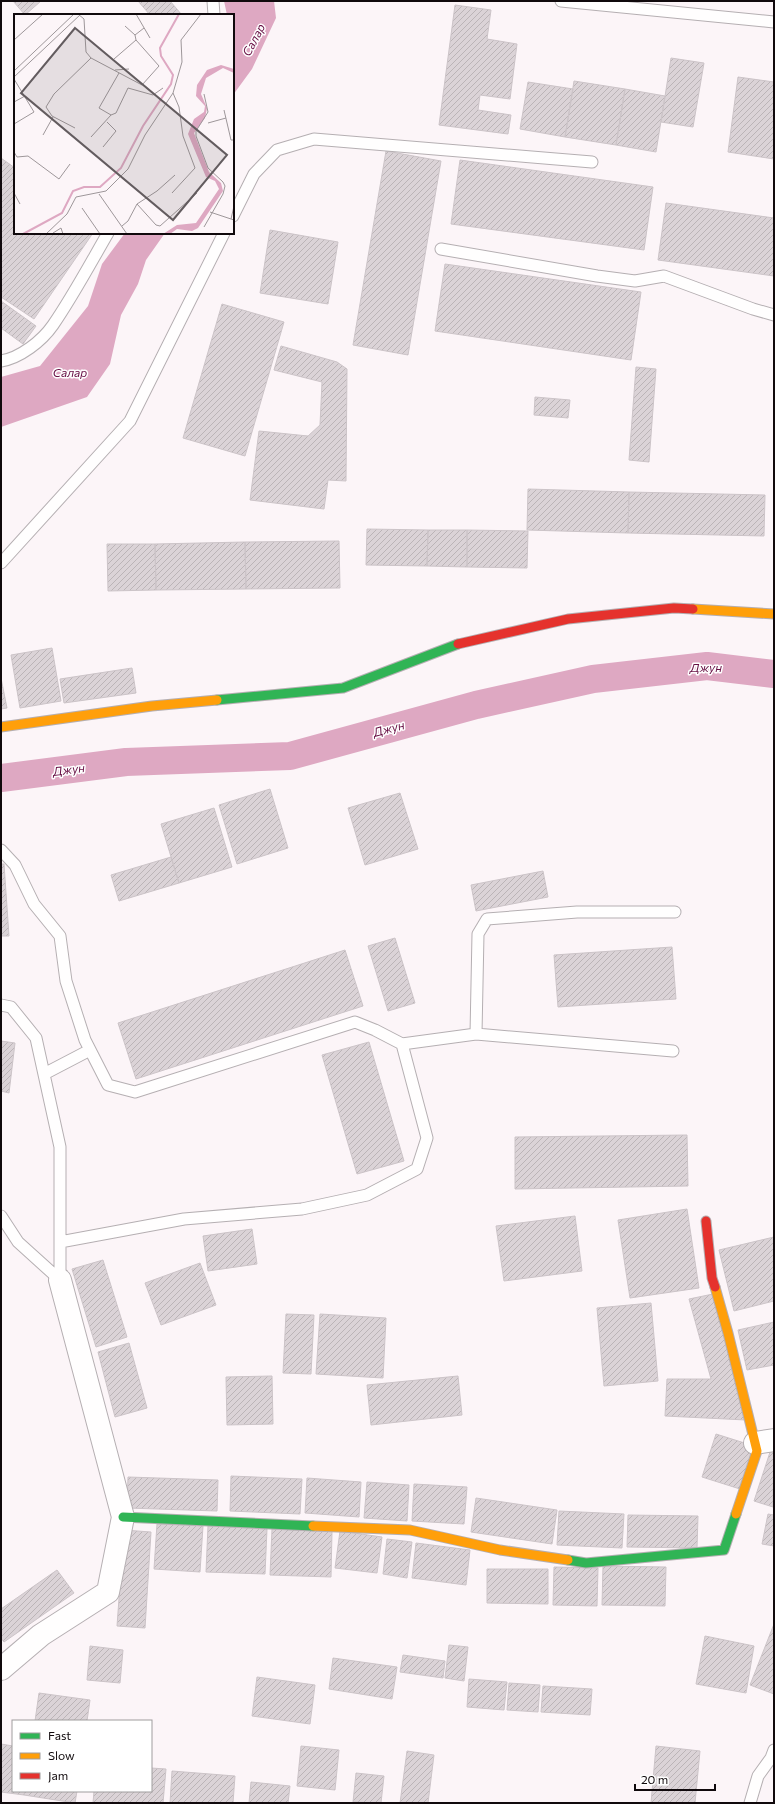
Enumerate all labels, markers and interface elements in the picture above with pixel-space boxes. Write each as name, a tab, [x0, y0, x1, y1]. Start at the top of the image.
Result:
inset map	[14, 14, 234, 234]
water label: Салар	[239, 21, 267, 58]
water label: Салар	[53, 365, 87, 379]
water label: Джун	[689, 660, 722, 674]
water label: Джун	[371, 717, 406, 739]
water label: Джун	[51, 760, 86, 778]
legend	[12, 1720, 152, 1792]
text: Fast	[48, 1728, 71, 1742]
text: Slow	[48, 1748, 75, 1762]
scale bar	[635, 1766, 715, 1792]
text: Jam	[48, 1768, 68, 1783]
text: 20 m	[641, 1772, 668, 1786]

